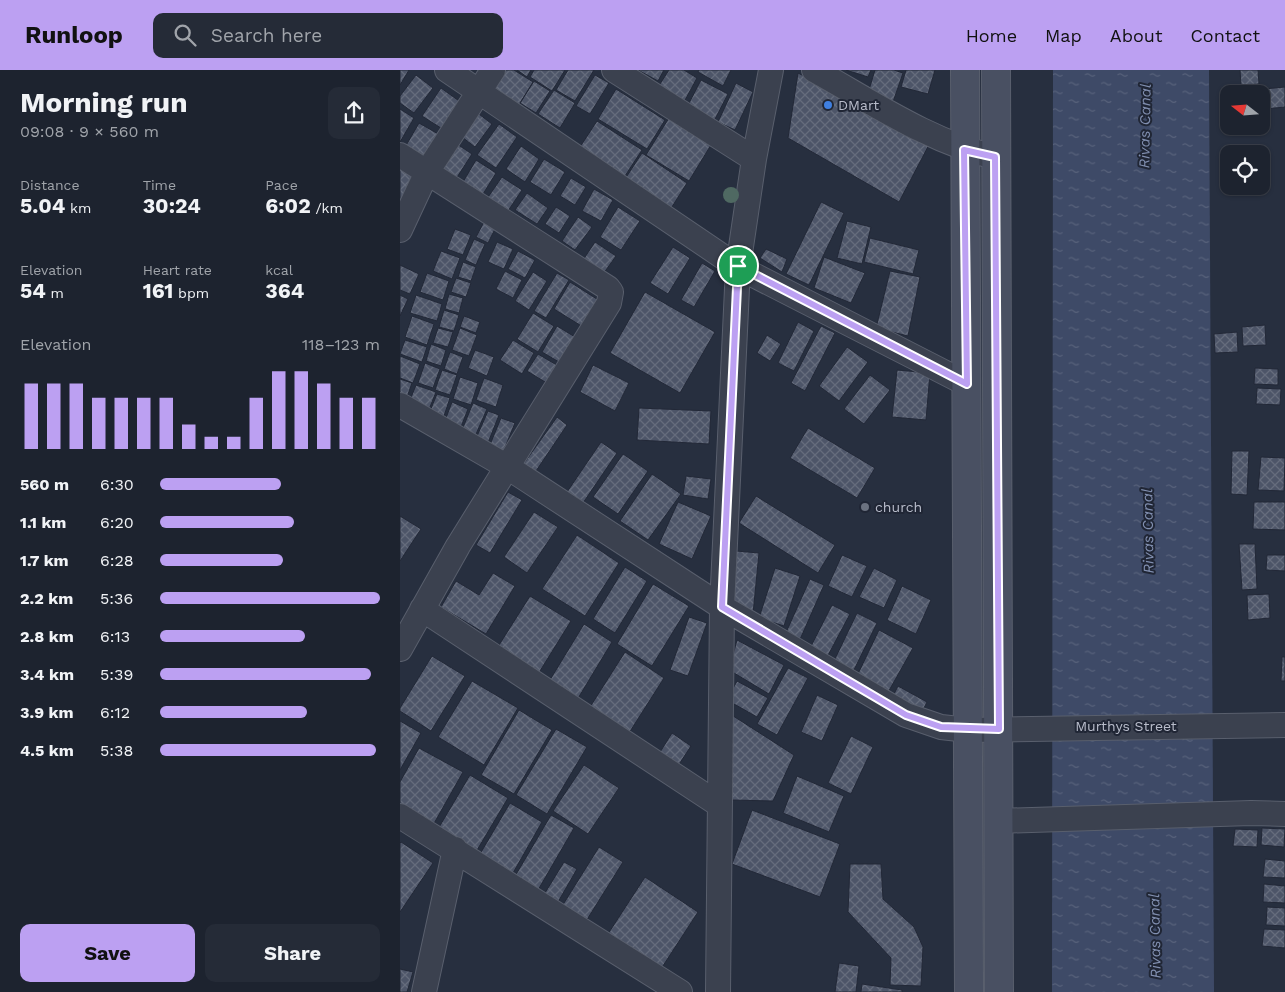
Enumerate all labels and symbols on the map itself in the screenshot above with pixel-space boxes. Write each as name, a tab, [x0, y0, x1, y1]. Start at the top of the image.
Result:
water label: Rivas Canal	[1135, 83, 1155, 169]
north arrow	[1220, 85, 1270, 135]
place label: DMart	[838, 97, 879, 113]
marker: DMart	[822, 99, 834, 111]
pin	[717, 245, 759, 287]
water label: Rivas Canal	[1138, 488, 1158, 574]
place label: church	[875, 499, 922, 515]
marker: church	[859, 501, 871, 513]
street label: Murthys Street	[1075, 718, 1177, 734]
water label: Rivas Canal	[1145, 893, 1165, 979]

